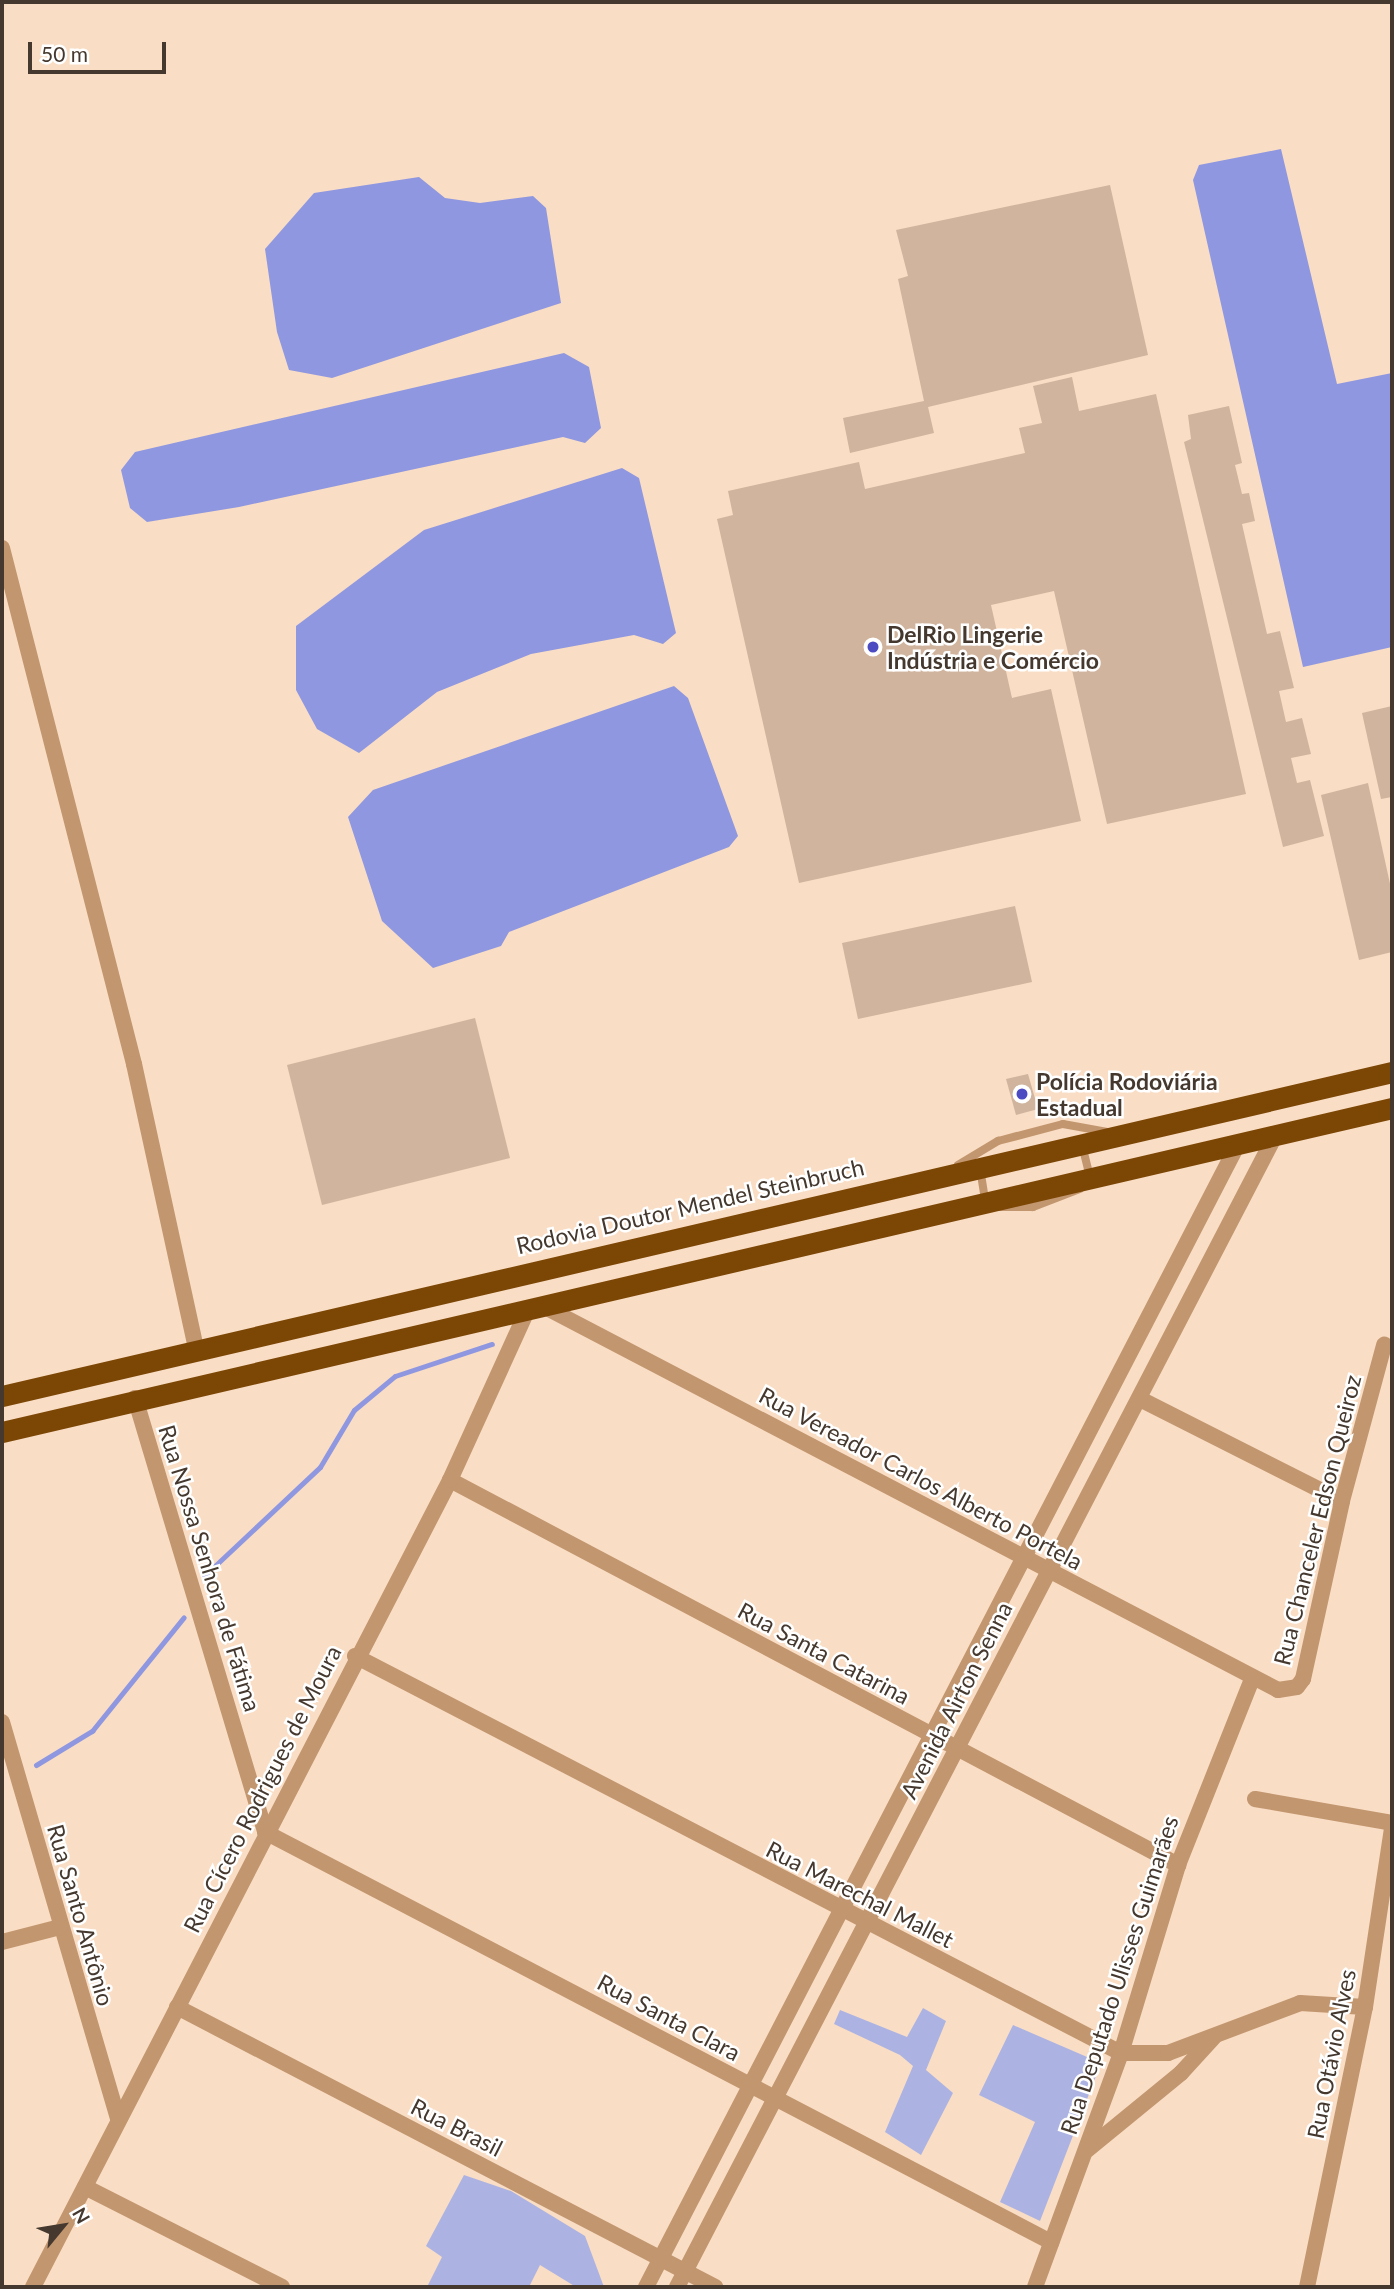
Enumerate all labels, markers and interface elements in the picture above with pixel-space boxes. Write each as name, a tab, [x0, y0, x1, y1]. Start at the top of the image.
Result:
scale bar	[32, 28, 170, 72]
text: 50 m	[41, 41, 88, 66]
place label: DelRio Lingerie Indústria e Comércio	[887, 620, 1099, 674]
marker: DelRio Lingerie Indústria e Comércio	[865, 639, 881, 655]
place label: Polícia Rodoviária Estadual	[1036, 1067, 1218, 1121]
marker: Polícia Rodoviária Estadual	[1014, 1086, 1030, 1102]
street label: Rodovia Doutor Mendel Steinbruch	[513, 1152, 867, 1260]
street label: Rua Chanceler Edson Queiroz	[1267, 1372, 1367, 1668]
street label: Rua Vereador Carlos Alberto Portela	[754, 1380, 1088, 1576]
street label: Rua Nossa Senhora de Fátima	[153, 1421, 267, 1715]
street label: Rua Santa Catarina	[733, 1596, 915, 1710]
street label: Avenida Airton Senna	[894, 1597, 1018, 1803]
street label: Rua Cícero Rodrigues de Moura	[177, 1641, 347, 1937]
street label: Rua Deputado Ulisses Guimarães	[1054, 1812, 1184, 2138]
street label: Rua Santo Antônio	[42, 1821, 120, 2009]
street label: Rua Marechal Mallet	[762, 1835, 958, 1953]
street label: Rua Otávio Alves	[1301, 1967, 1361, 2141]
street label: Rua Santa Clara	[593, 1968, 745, 2066]
street label: Rua Brasil	[407, 2092, 507, 2162]
north arrow	[28, 2191, 98, 2261]
text: N	[68, 2203, 95, 2227]

